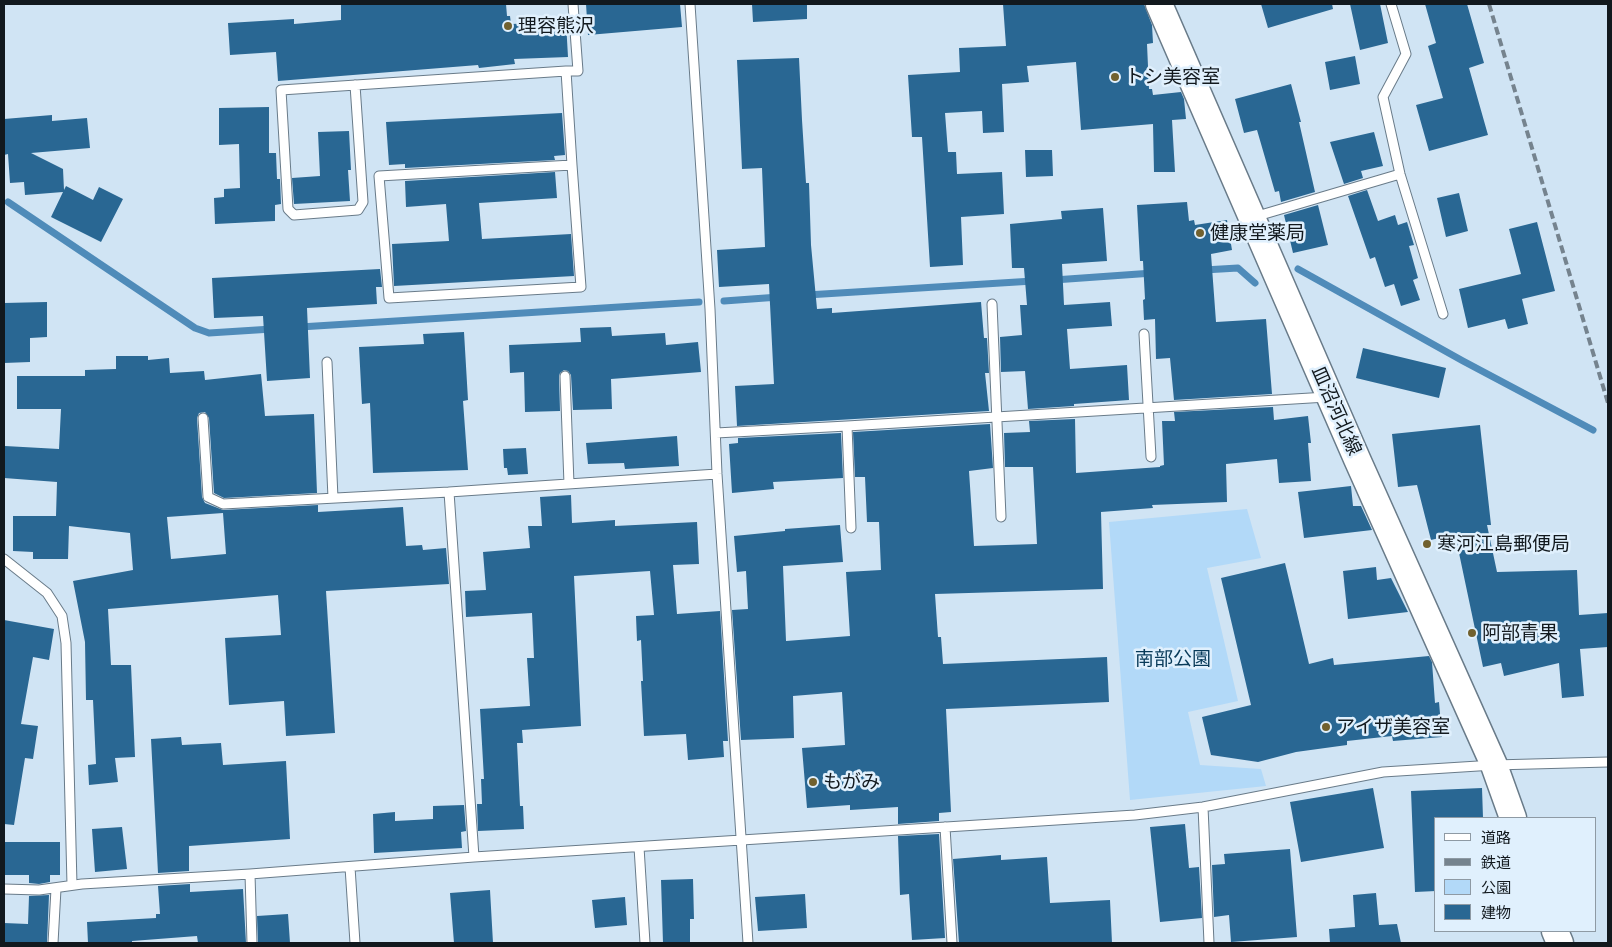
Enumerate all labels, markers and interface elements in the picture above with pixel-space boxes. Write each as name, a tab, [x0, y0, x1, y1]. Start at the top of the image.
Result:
place label: 理容熊沢	[518, 15, 594, 37]
marker: 理容熊沢	[502, 20, 514, 32]
place label: トシ美容室	[1125, 66, 1220, 88]
marker: トシ美容室	[1109, 71, 1121, 83]
place label: 健康堂薬局	[1210, 222, 1305, 244]
marker: 健康堂薬局	[1194, 227, 1206, 239]
street label: 皿沼河北線	[1306, 363, 1366, 459]
place label: 寒河江島郵便局	[1437, 533, 1570, 555]
marker: 寒河江島郵便局	[1421, 538, 1433, 550]
place label: 阿部青果	[1482, 622, 1558, 644]
marker: 阿部青果	[1466, 627, 1478, 639]
park label: 南部公園	[1135, 648, 1211, 670]
place label: アイザ美容室	[1336, 716, 1450, 738]
marker: アイザ美容室	[1320, 721, 1332, 733]
place label: もがみ	[823, 771, 880, 793]
marker: もがみ	[807, 776, 819, 788]
legend	[1434, 817, 1597, 932]
text: 道路	[1481, 829, 1511, 847]
text: 鉄道	[1481, 854, 1511, 872]
text: 公園	[1481, 879, 1511, 897]
text: 建物	[1481, 904, 1511, 922]

